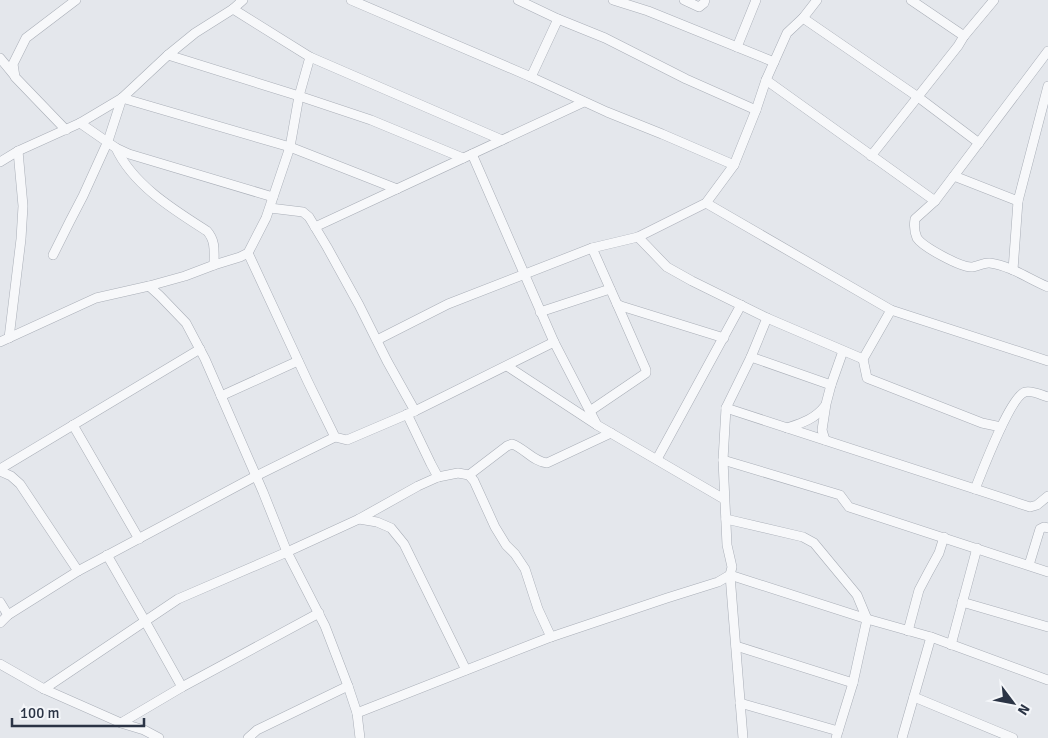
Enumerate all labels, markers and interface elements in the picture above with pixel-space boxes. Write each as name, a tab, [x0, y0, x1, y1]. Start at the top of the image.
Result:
north arrow	[988, 678, 1038, 728]
scale bar	[12, 696, 145, 728]
text: N	[1014, 701, 1033, 718]
text: 100 m	[20, 704, 60, 722]

